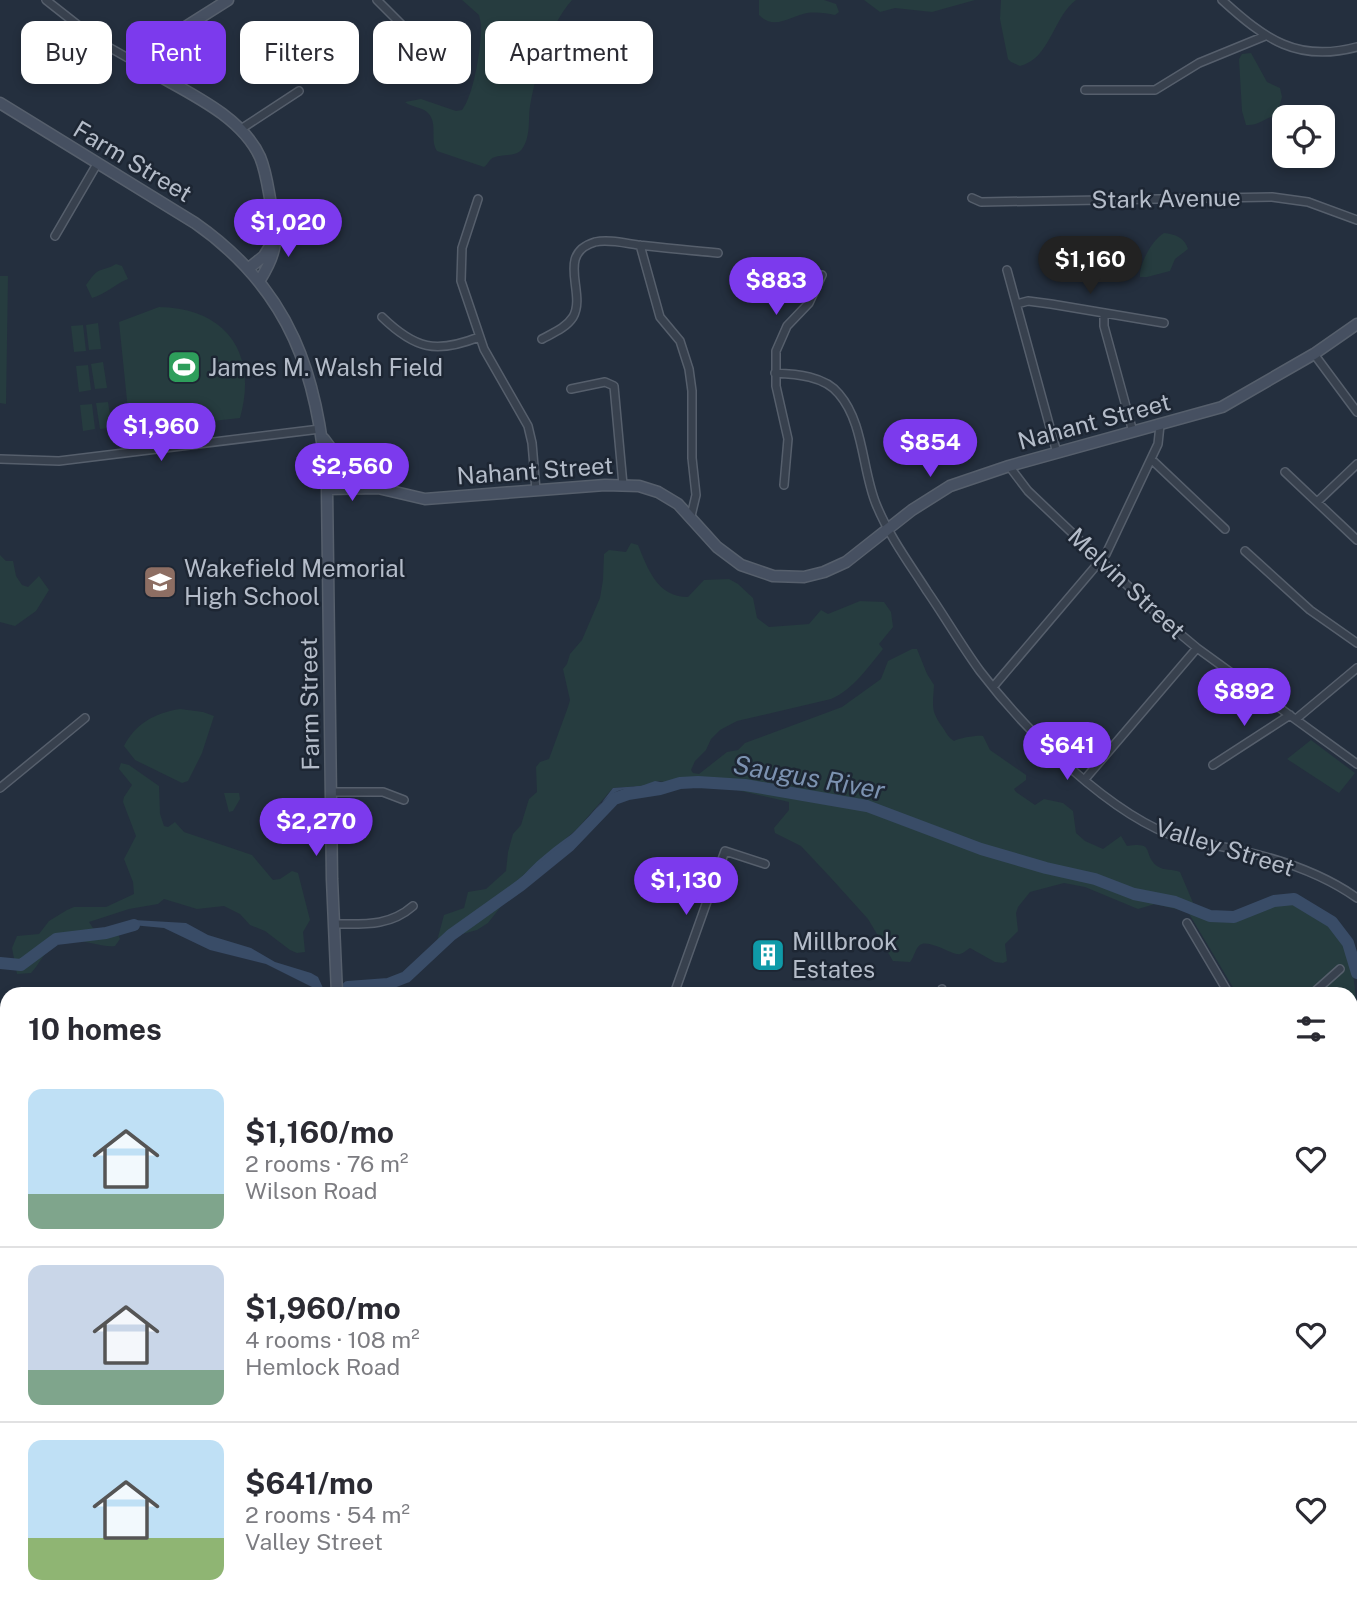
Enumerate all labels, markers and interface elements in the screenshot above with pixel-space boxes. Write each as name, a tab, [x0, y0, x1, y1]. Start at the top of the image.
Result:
chip: Buy	[21, 21, 112, 84]
chip: Rent	[126, 21, 226, 84]
chip: Filters	[240, 21, 359, 84]
chip: New	[373, 21, 471, 84]
chip: Apartment	[485, 21, 653, 84]
map controls	[1272, 105, 1335, 168]
button: locate	[1272, 105, 1335, 168]
street label: Farm Street	[69, 115, 197, 207]
street label: Stark Avenue	[1091, 183, 1241, 213]
pin: $1,020	[231, 200, 345, 259]
text: $1,020	[250, 208, 326, 235]
pin: $1,160	[1033, 236, 1147, 296]
text: $1,160	[1054, 245, 1126, 272]
pin: $883	[735, 258, 817, 317]
text: $883	[745, 266, 807, 293]
sports icon: James M. Walsh Field	[165, 348, 203, 386]
place label: James M. Walsh Field	[208, 353, 443, 381]
street label: Nahant Street	[1015, 387, 1173, 455]
pin: $1,960	[104, 404, 218, 463]
text: $1,960	[123, 412, 199, 439]
pin: $854	[889, 420, 971, 479]
text: $854	[899, 428, 961, 455]
pin: $2,560	[295, 444, 409, 503]
street label: Nahant Street	[456, 451, 614, 489]
text: $2,560	[311, 452, 393, 479]
street label: Melvin Street	[1063, 522, 1191, 644]
place label: Wakefield Memorial High School	[184, 554, 406, 610]
school or university icon: Wakefield Memorial High School	[141, 563, 179, 601]
street label: Farm Street	[294, 637, 324, 771]
pin: $892	[1203, 668, 1285, 728]
text: $892	[1214, 677, 1274, 704]
pin: $641	[1026, 722, 1108, 782]
text: $641	[1039, 731, 1095, 758]
water label: Saugus River	[731, 748, 887, 806]
pin: $2,270	[259, 798, 373, 858]
text: $2,270	[276, 807, 356, 834]
street label: Valley Street	[1152, 813, 1298, 881]
pin: $1,130	[629, 858, 743, 917]
text: $1,130	[650, 866, 722, 893]
place label: Millbrook Estates	[792, 927, 898, 983]
building icon: Millbrook Estates	[749, 936, 787, 974]
icon: filters	[1292, 1010, 1330, 1048]
text: 10 homes	[28, 1011, 162, 1047]
text: $1,160/mo	[245, 1114, 394, 1150]
icon: home	[84, 1117, 168, 1201]
icon: heart	[1292, 1140, 1330, 1178]
text: 2 rooms · 76 m²	[245, 1150, 408, 1177]
text: Wilson Road	[245, 1177, 377, 1204]
text: $1,960/mo	[245, 1290, 401, 1326]
icon: home	[84, 1293, 168, 1377]
icon: heart	[1292, 1316, 1330, 1354]
text: 4 rooms · 108 m²	[245, 1326, 420, 1353]
text: Hemlock Road	[245, 1353, 400, 1380]
text: $641/mo	[245, 1465, 373, 1501]
icon: home	[84, 1468, 168, 1552]
icon: heart	[1292, 1491, 1330, 1529]
text: 2 rooms · 54 m²	[245, 1501, 410, 1528]
text: Valley Street	[245, 1528, 383, 1555]

